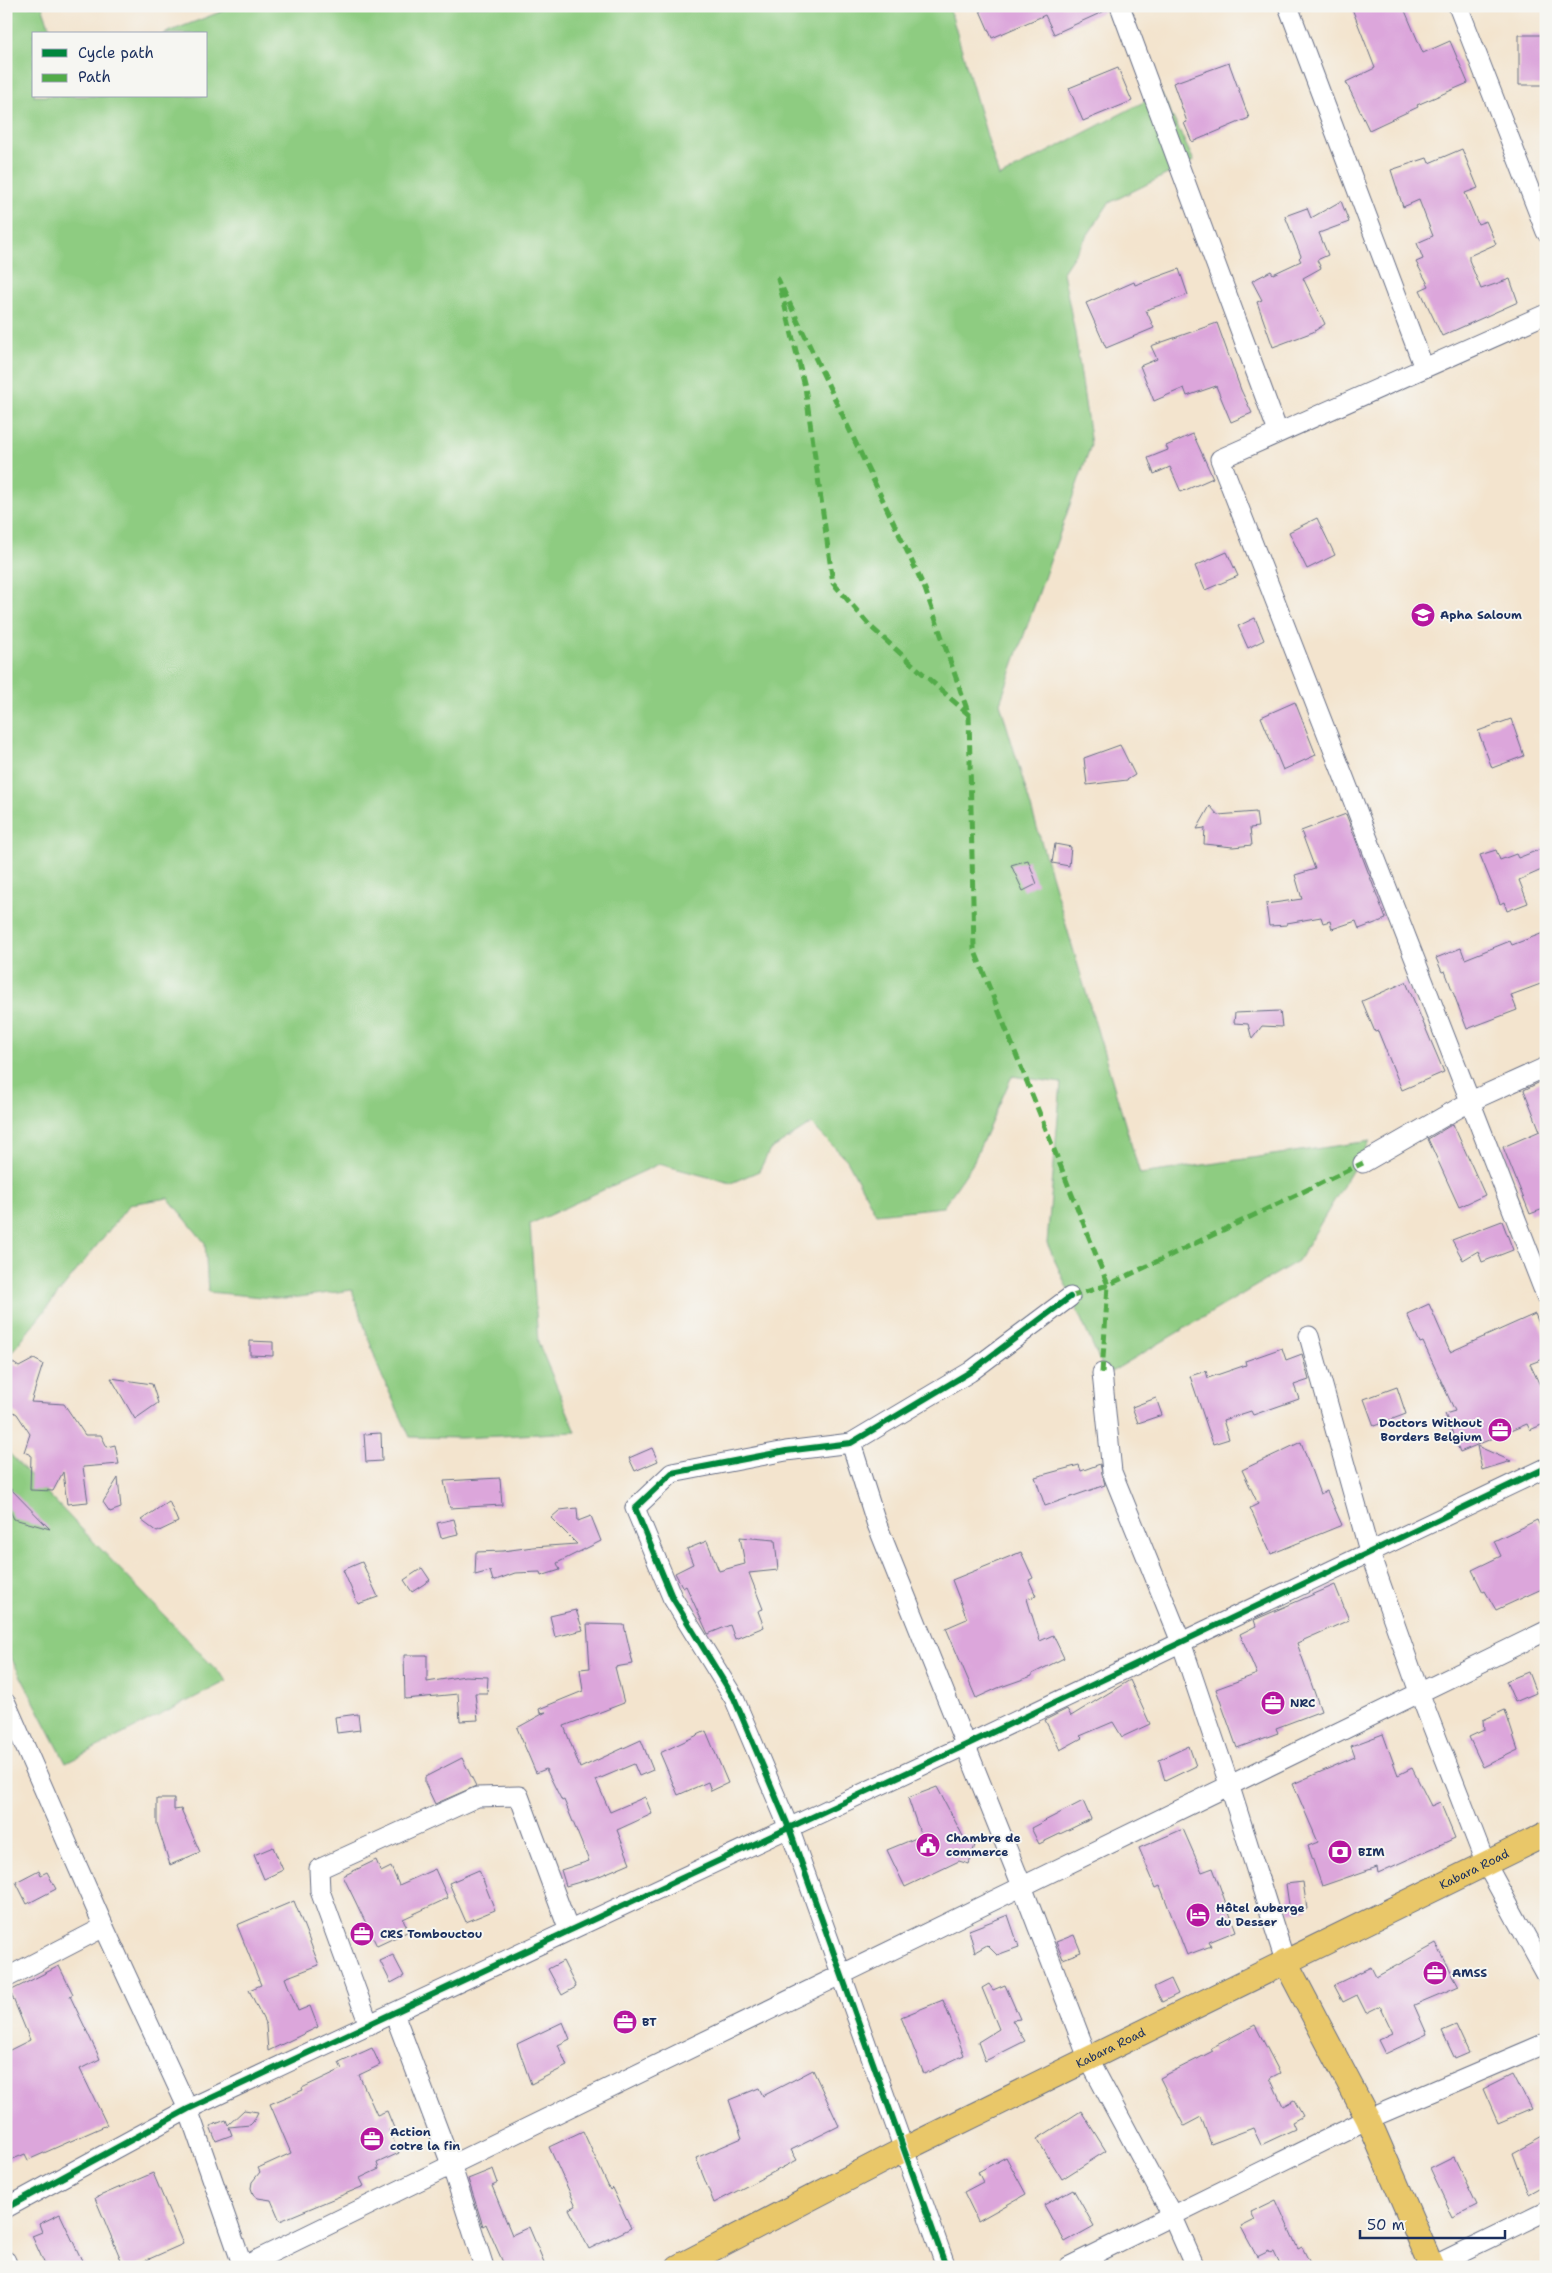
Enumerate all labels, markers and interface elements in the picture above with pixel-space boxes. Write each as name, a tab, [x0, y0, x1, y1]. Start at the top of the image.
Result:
legend	[32, 32, 208, 98]
text: Cycle path	[78, 43, 154, 63]
text: Path	[78, 67, 111, 87]
school or university icon: Apha Saloum	[1410, 602, 1436, 628]
place label: Apha Saloum	[1440, 607, 1522, 623]
place label: Doctors Without Borders Belgium	[1379, 1415, 1482, 1445]
office icon: Doctors Without Borders Belgium	[1487, 1417, 1513, 1443]
office icon: NRC	[1260, 1690, 1286, 1716]
place label: NRC	[1290, 1695, 1315, 1711]
place label: Chambre de commerce	[946, 1830, 1021, 1860]
public building icon: Chambre de commerce	[915, 1832, 941, 1858]
bank icon: BIM	[1327, 1839, 1353, 1865]
place label: BIM	[1358, 1844, 1385, 1860]
street label: Kabara Road	[1437, 1845, 1512, 1893]
place label: Hôtel auberge du Desser	[1216, 1900, 1305, 1930]
hotel icon: Hôtel auberge du Desser	[1185, 1902, 1211, 1928]
office icon: CRS Tombouctou	[349, 1921, 375, 1947]
place label: CRS Tombouctou	[380, 1926, 482, 1942]
office icon: AMSS	[1422, 1960, 1448, 1986]
place label: AMSS	[1452, 1965, 1487, 1981]
office icon: BT	[612, 2009, 638, 2035]
place label: BT	[642, 2014, 657, 2030]
street label: Kabara Road	[1073, 2024, 1149, 2072]
place label: Action cotre la fin	[390, 2124, 460, 2154]
office icon: Action cotre la fin	[359, 2126, 385, 2152]
scale bar	[1360, 2208, 1504, 2240]
text: 50 m	[1367, 2215, 1405, 2235]

